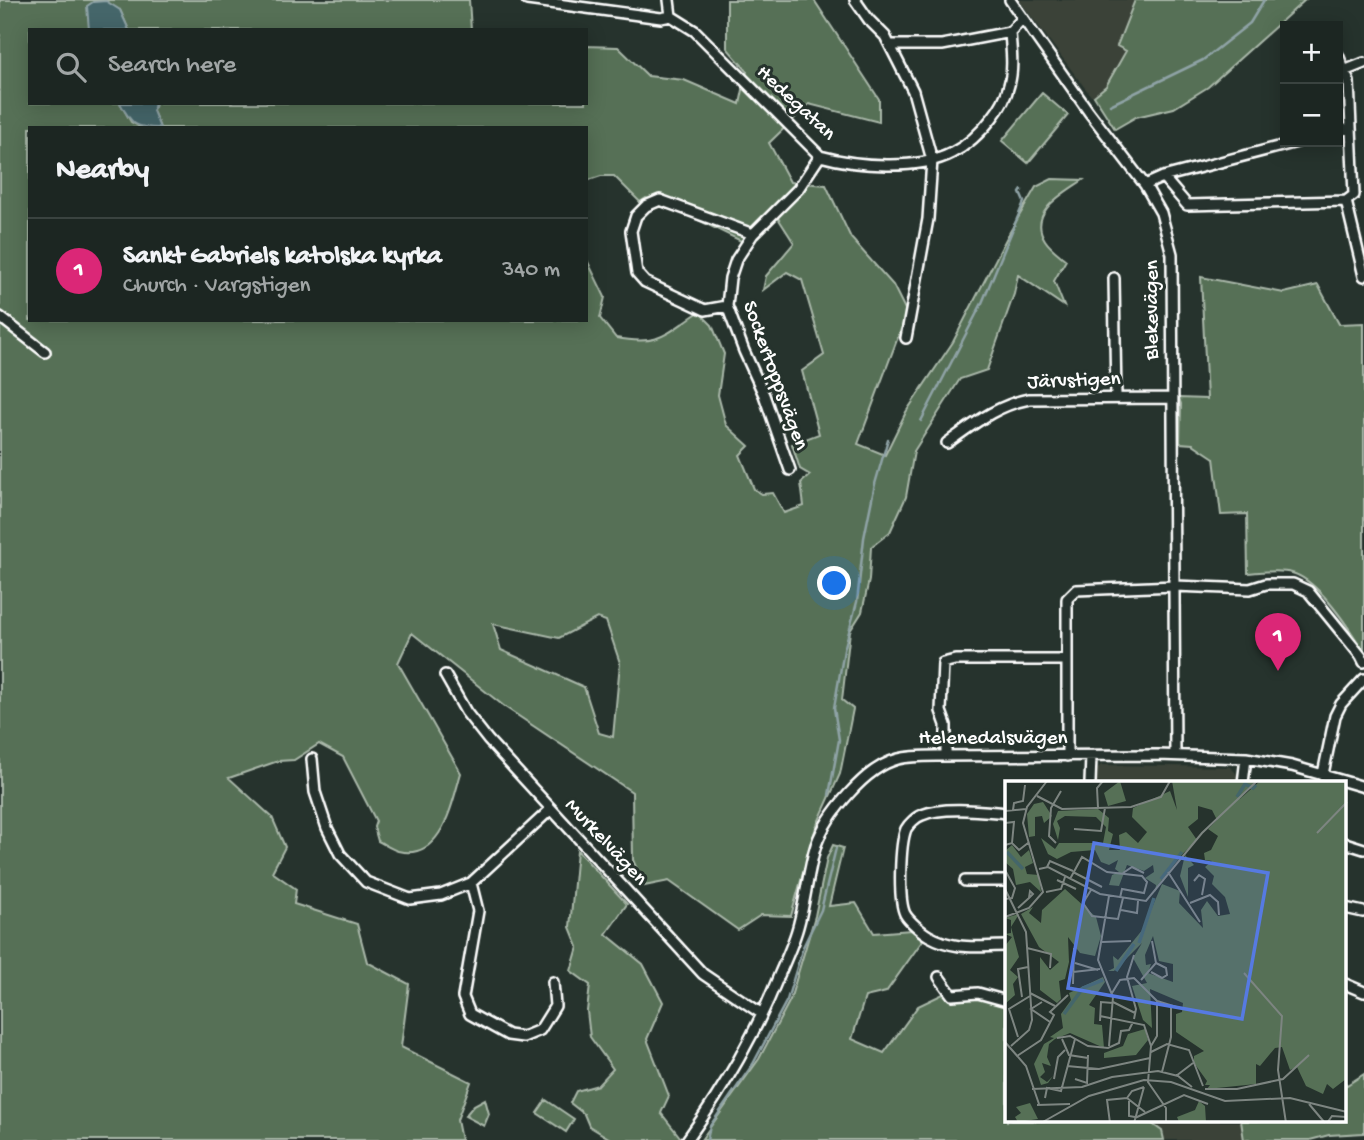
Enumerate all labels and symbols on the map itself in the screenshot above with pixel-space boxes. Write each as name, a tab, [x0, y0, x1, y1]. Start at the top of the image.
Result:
street label: Hedegatan	[750, 61, 840, 147]
street label: Blekevägen	[1141, 260, 1166, 361]
street label: Sockertoppsvägen	[735, 298, 813, 454]
street label: Järvstigen	[1027, 368, 1121, 396]
your location	[817, 566, 851, 600]
pin: 1	[1255, 613, 1301, 671]
street label: Helenedalsvägen	[918, 727, 1068, 752]
inset map	[1005, 781, 1346, 1122]
street label: Murkelvägen	[558, 794, 652, 892]

